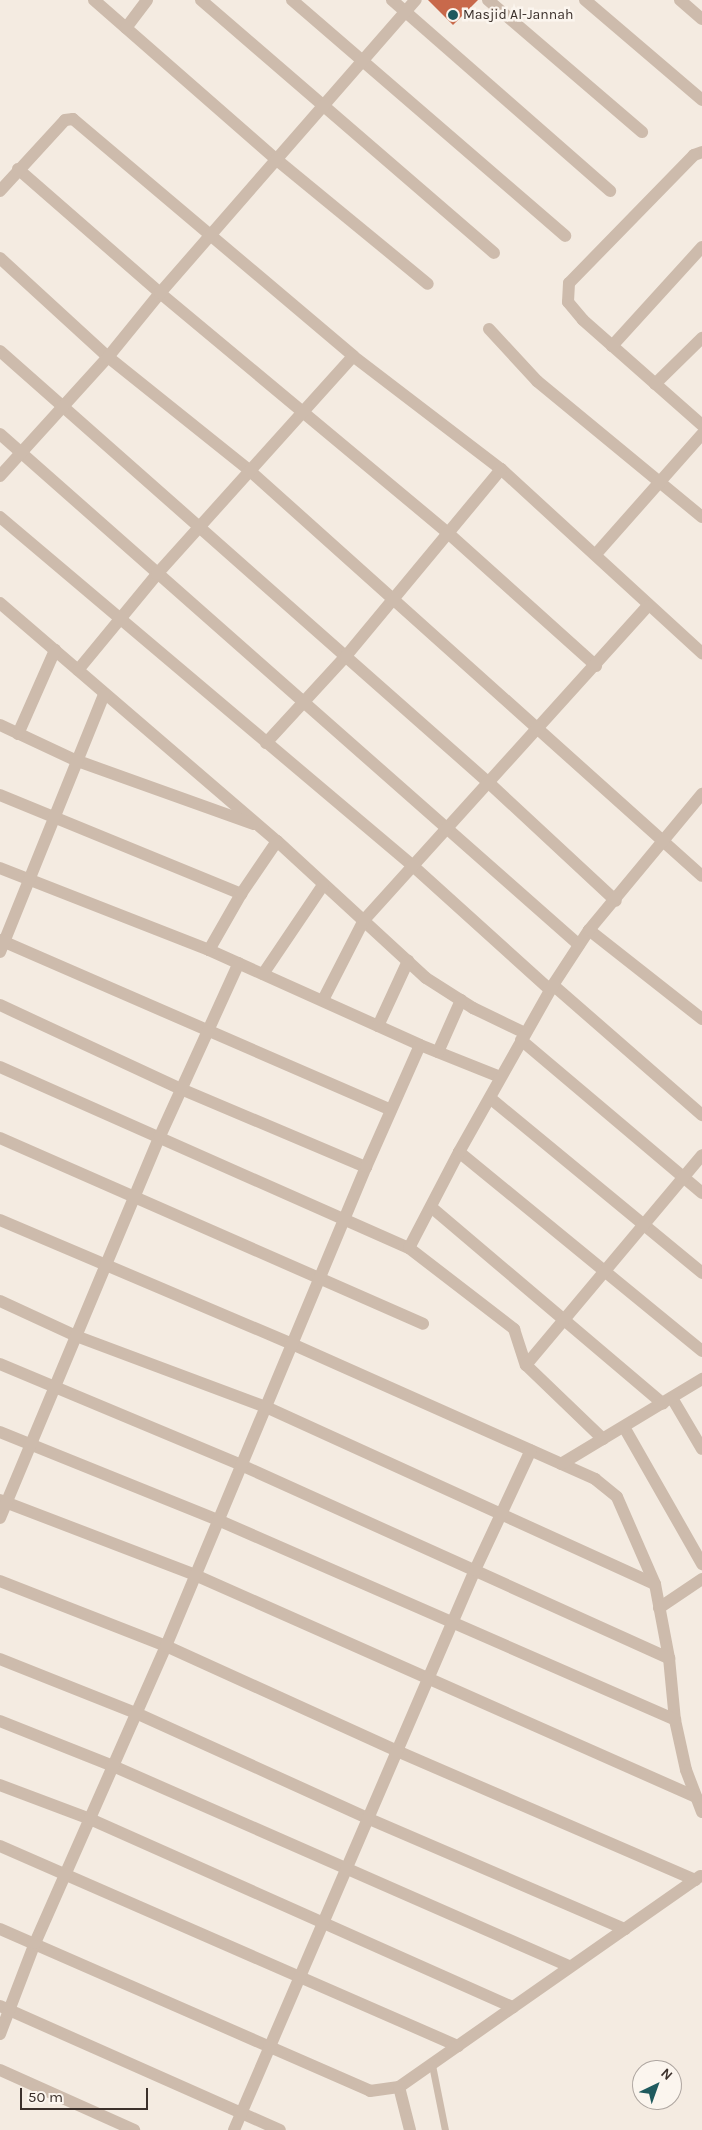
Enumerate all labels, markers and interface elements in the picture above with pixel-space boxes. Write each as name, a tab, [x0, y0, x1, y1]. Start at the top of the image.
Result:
place label: Masjid Al-Jannah	[463, 7, 573, 23]
marker: Masjid Al-Jannah	[447, 9, 459, 21]
north arrow	[632, 2060, 682, 2110]
text: N	[657, 2065, 676, 2084]
scale bar	[22, 2078, 150, 2110]
text: 50 m	[28, 2088, 63, 2106]

